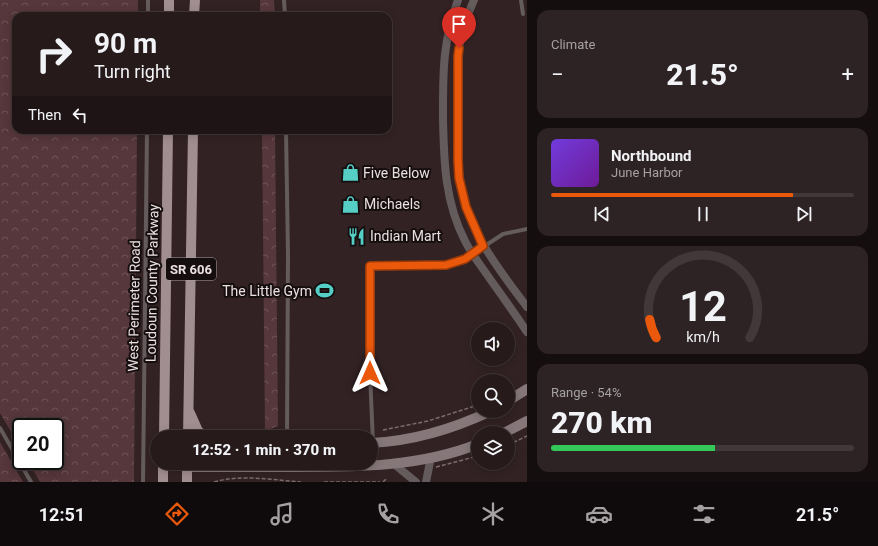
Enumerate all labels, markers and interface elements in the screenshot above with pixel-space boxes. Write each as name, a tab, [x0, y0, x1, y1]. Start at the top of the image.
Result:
pin	[442, 7.0, 476, 48]
icon: arrive	[448, 13, 470, 35]
text: 90 m	[94, 27, 157, 60]
icon: right	[28, 28, 80, 80]
text: Climate	[551, 37, 595, 52]
text: 21.5°	[666, 57, 739, 92]
text: Turn right	[94, 61, 171, 82]
text: −	[551, 62, 564, 87]
text: +	[842, 62, 854, 87]
icon: left	[69, 104, 91, 126]
text: Then	[28, 106, 61, 124]
text: Northbound	[611, 147, 692, 165]
shop icon: Five Below	[340, 163, 360, 183]
place label: Five Below	[363, 165, 430, 181]
text: June Harbor	[611, 165, 683, 180]
shop icon: Michaels	[341, 194, 361, 214]
place label: Michaels	[364, 196, 420, 212]
street label: Loudoun County Parkway	[143, 203, 161, 362]
icon: previous	[591, 203, 613, 225]
icon: pause	[692, 203, 714, 225]
icon: next	[793, 203, 815, 225]
restaurant icon: Indian Mart	[347, 226, 367, 246]
place label: Indian Mart	[370, 228, 442, 244]
street label: West Perimeter Road	[125, 240, 143, 372]
road number: SR 606	[166, 258, 216, 280]
sports icon: The Little Gym	[315, 281, 335, 301]
text: 12	[679, 282, 726, 331]
place label: The Little Gym	[222, 283, 312, 299]
map controls	[471, 322, 515, 470]
button: sound	[471, 322, 515, 366]
text: km/h	[686, 329, 719, 345]
position arrow	[349, 352, 391, 394]
button: search	[471, 374, 515, 418]
text: Range · 54%	[551, 385, 621, 400]
text: 270 km	[551, 405, 653, 440]
speed limit sign: 20	[12, 418, 64, 470]
button: layers	[471, 426, 515, 470]
text: 12:52 · 1 min · 370 m	[192, 441, 336, 459]
icon: directions	[163, 500, 191, 528]
icon: music	[268, 500, 296, 528]
icon: phone	[374, 500, 402, 528]
icon: climate	[479, 500, 507, 528]
icon: car	[585, 500, 613, 528]
icon: filters	[690, 500, 718, 528]
text: 12:51	[39, 504, 85, 525]
text: 21.5°	[796, 504, 839, 525]

